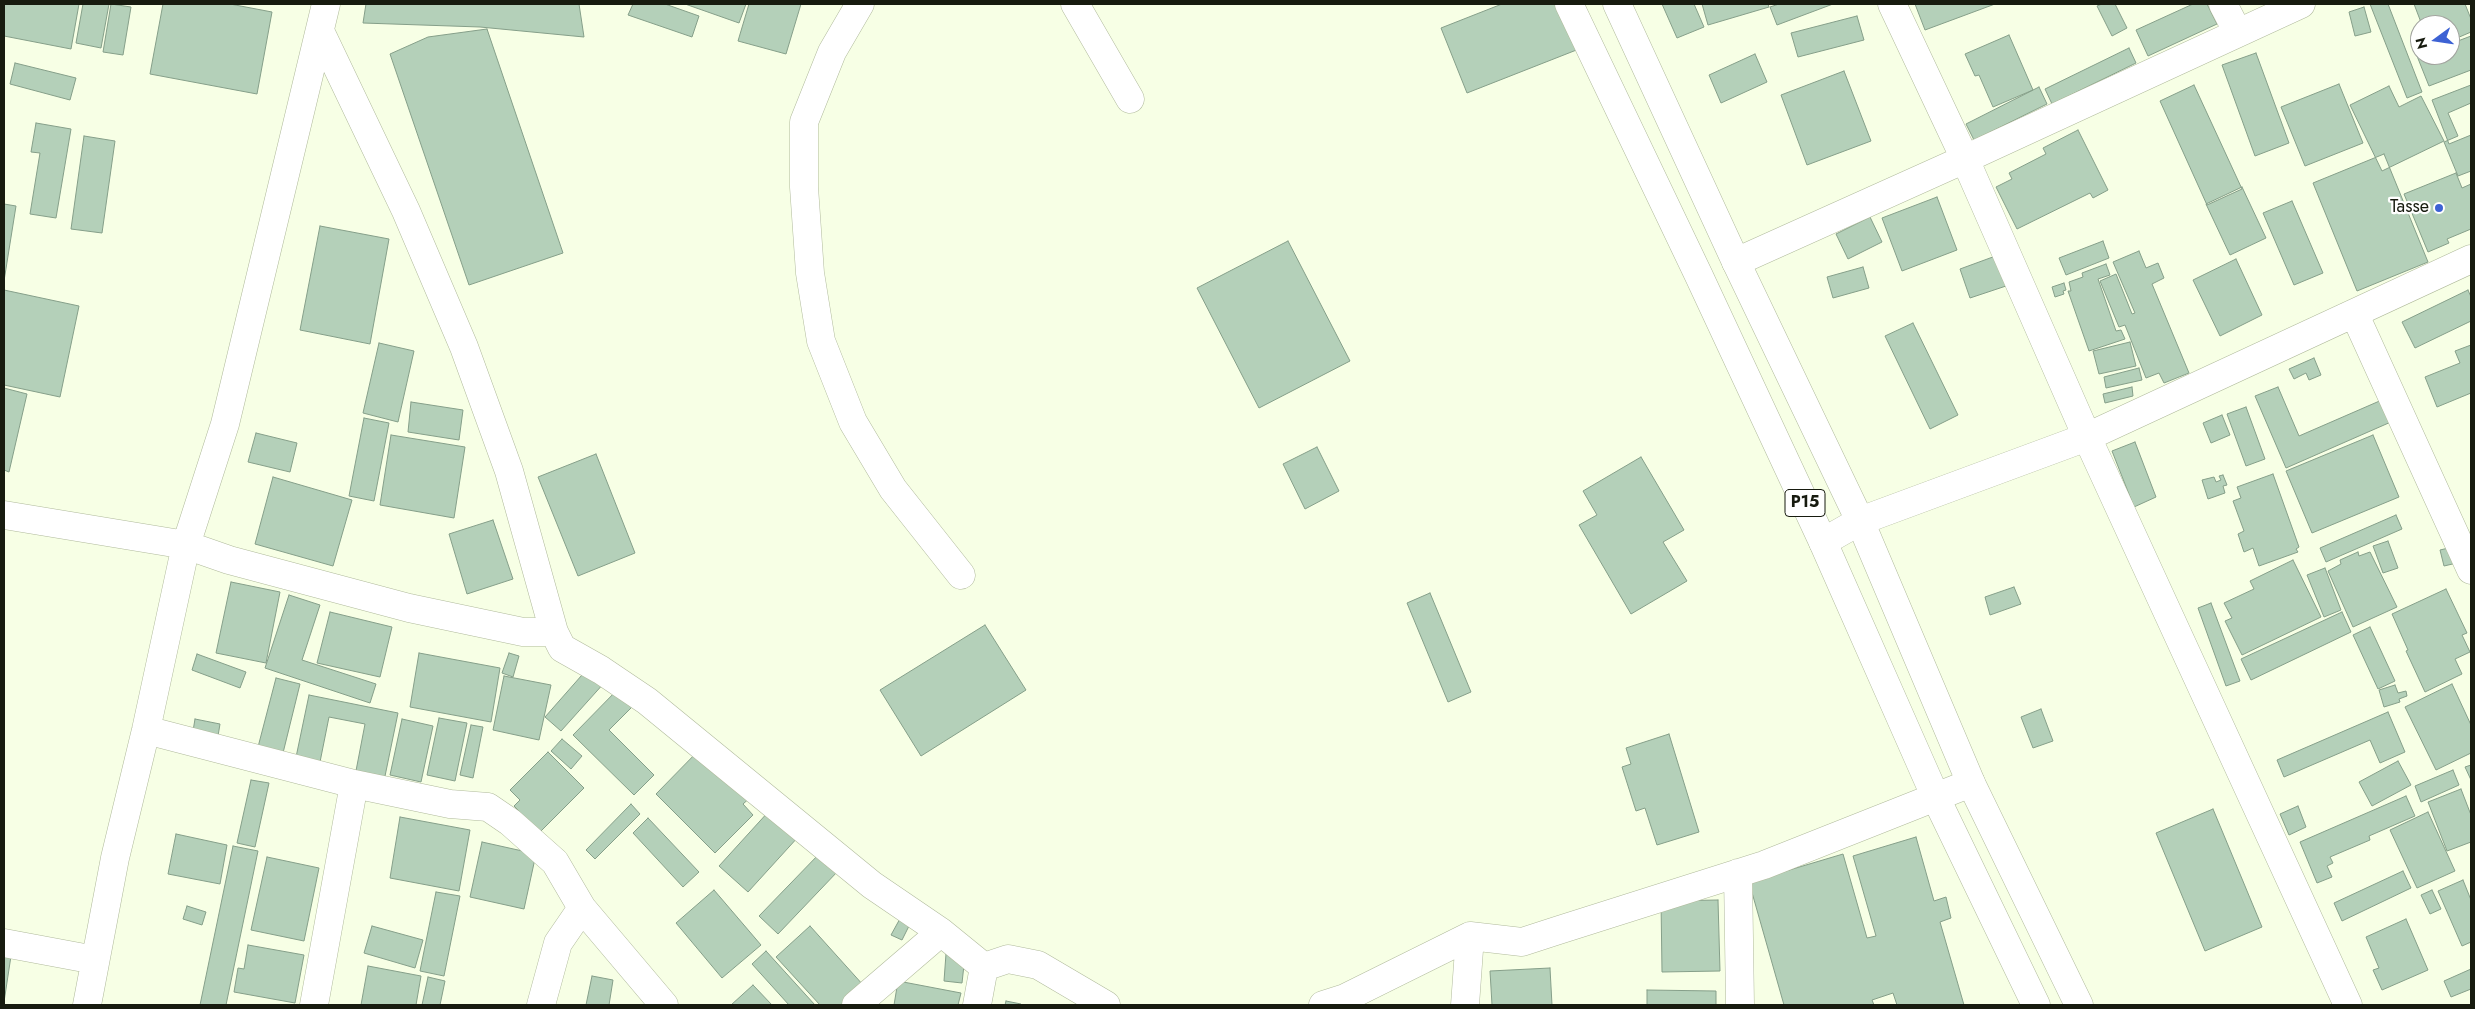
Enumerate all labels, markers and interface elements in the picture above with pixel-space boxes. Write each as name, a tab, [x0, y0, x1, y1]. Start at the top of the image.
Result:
north arrow	[2410, 15, 2460, 65]
text: N	[2410, 36, 2432, 51]
place label: Tasse	[2390, 197, 2429, 219]
marker: Tasse	[2433, 202, 2445, 214]
road number: P15	[1785, 489, 1825, 516]

